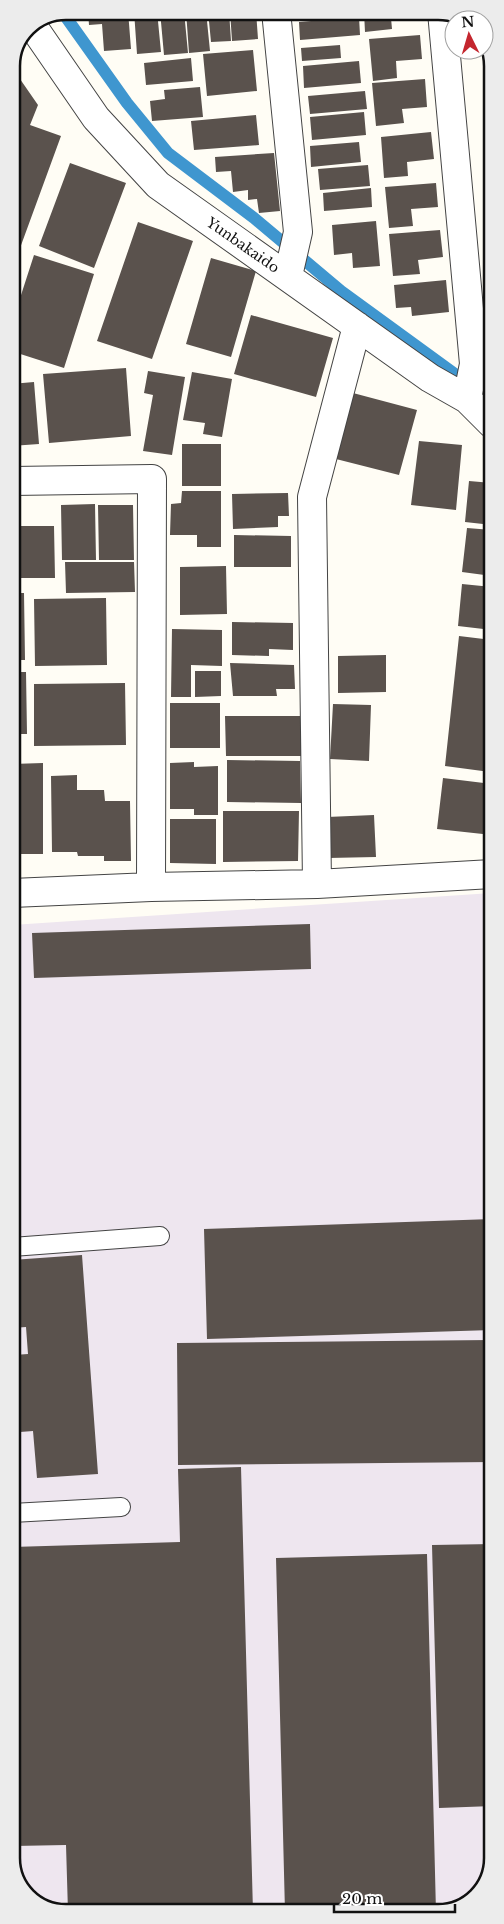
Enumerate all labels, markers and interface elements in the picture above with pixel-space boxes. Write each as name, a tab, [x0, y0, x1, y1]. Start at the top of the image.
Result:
north arrow	[444, 10, 494, 60]
text: N	[461, 13, 475, 32]
street label: Yunbakaido	[202, 213, 283, 277]
scale bar	[334, 1882, 455, 1914]
text: 20 m	[342, 1889, 382, 1908]

